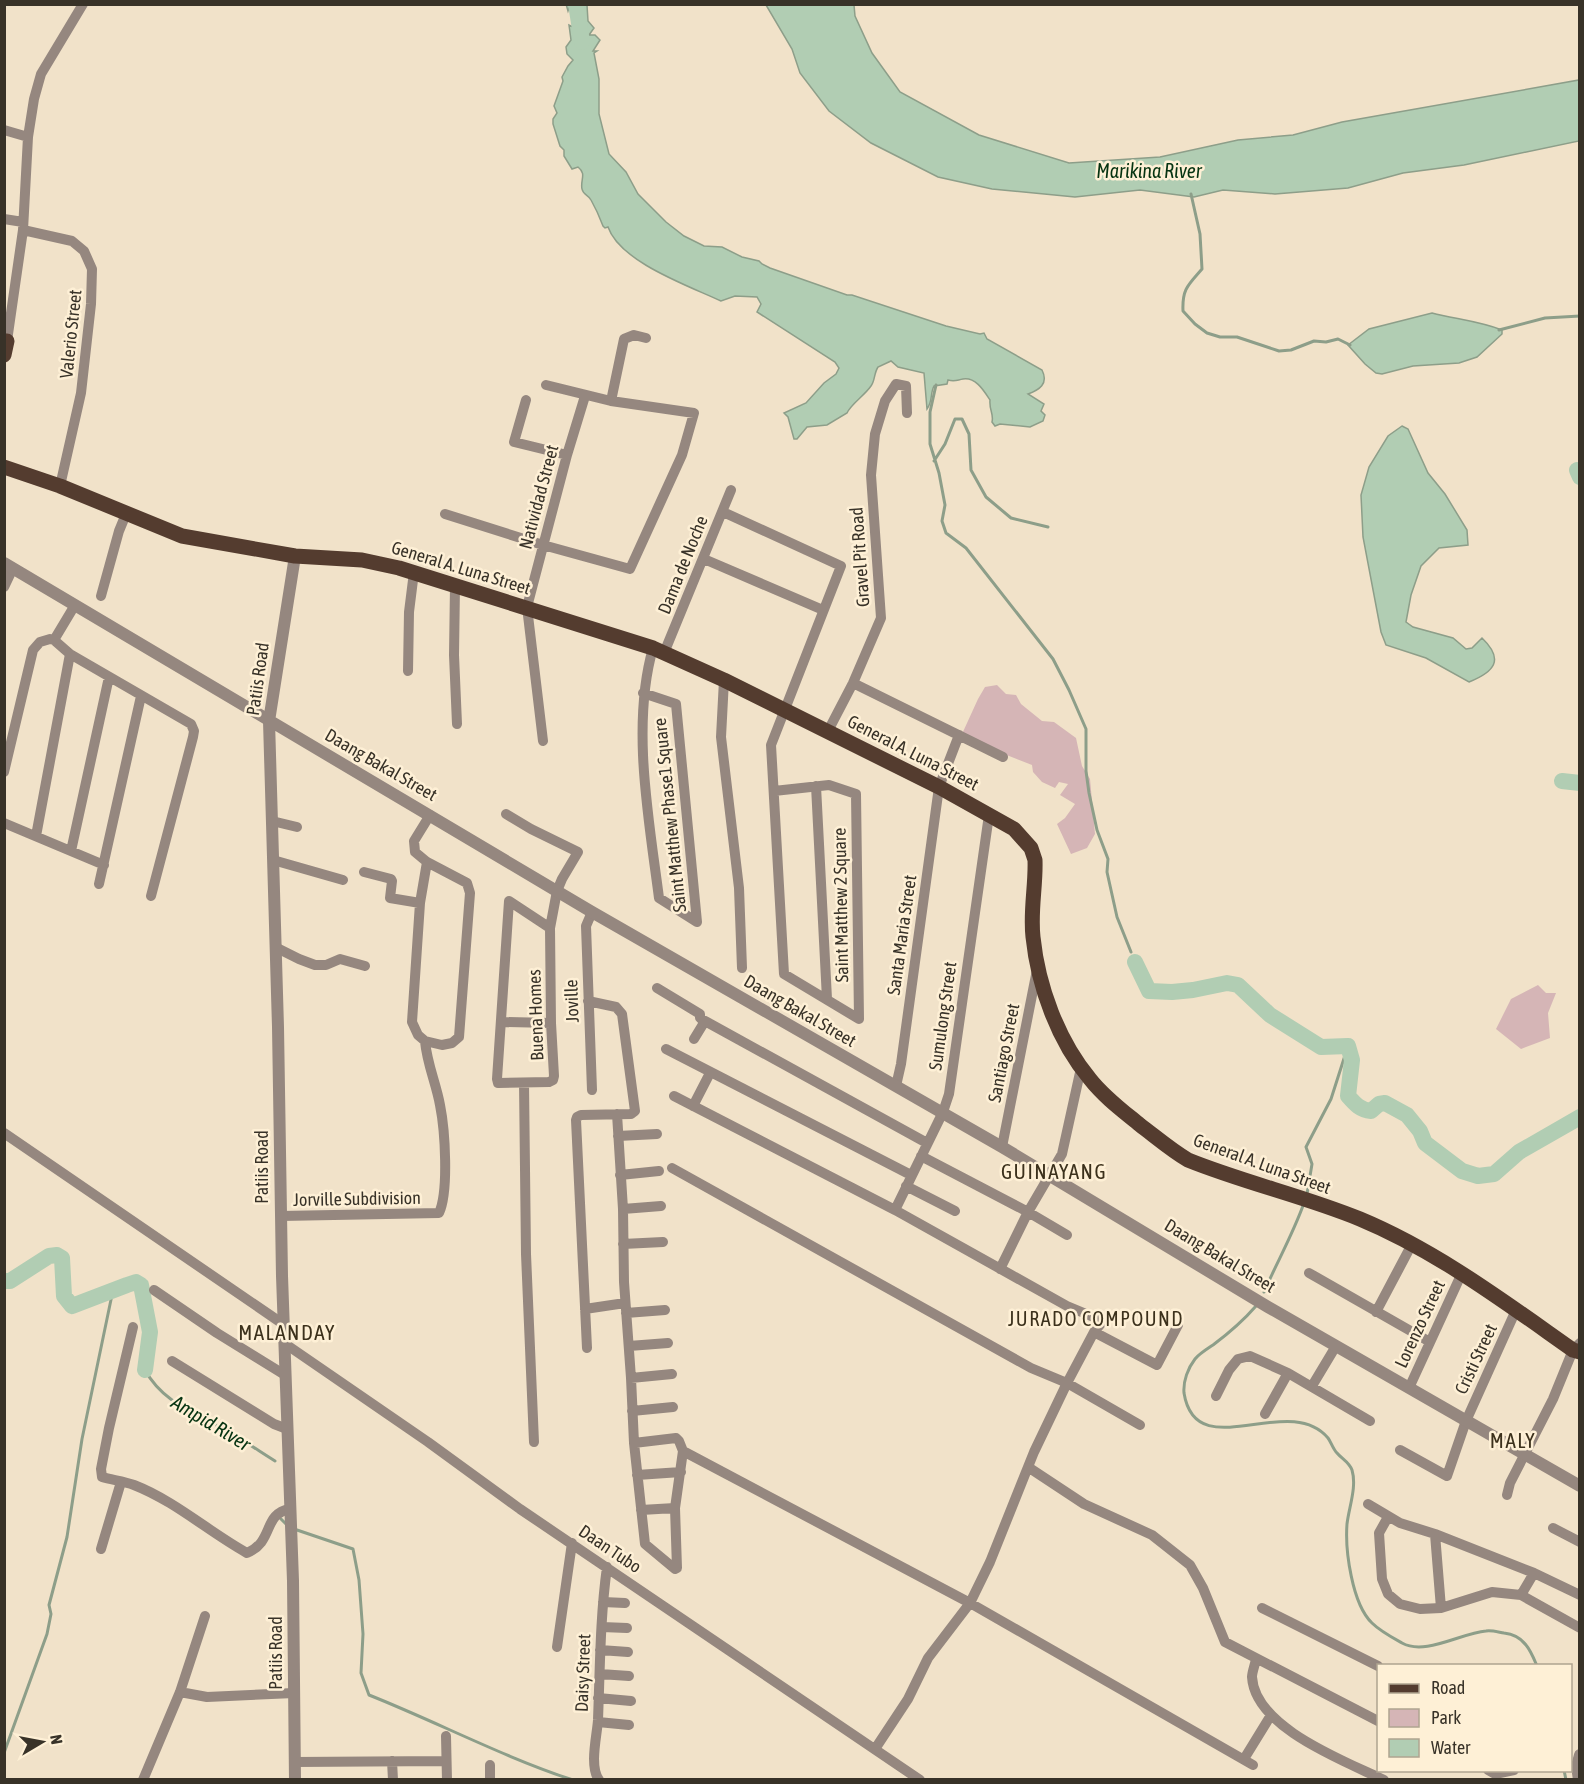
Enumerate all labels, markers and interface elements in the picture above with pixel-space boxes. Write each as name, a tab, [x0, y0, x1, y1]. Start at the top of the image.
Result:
water label: Marikina River	[1096, 159, 1203, 182]
street label: Valerio Street	[55, 288, 86, 379]
street label: Natividad Street	[514, 442, 563, 551]
street label: Gravel Pit Road	[846, 506, 873, 608]
street label: Dama de Noche	[653, 513, 712, 617]
street label: General A. Luna Street	[389, 536, 533, 599]
street label: Patiis Road	[242, 641, 273, 717]
street label: General A. Luna Street	[844, 710, 982, 795]
street label: Saint Matthew Phase1 Square	[649, 717, 690, 913]
street label: Daang Bakal Street	[322, 724, 441, 805]
street label: Saint Matthew 2 Square	[829, 827, 852, 983]
street label: Santa Maria Street	[883, 874, 920, 996]
street label: Sumulong Street	[924, 960, 961, 1072]
street label: Buena Homes	[523, 969, 548, 1061]
street label: Daang Bakal Street	[741, 970, 860, 1051]
street label: Joville	[560, 979, 583, 1023]
street label: Santiago Street	[984, 1002, 1023, 1104]
street label: General A. Luna Street	[1191, 1129, 1334, 1198]
street label: Patiis Road	[251, 1130, 272, 1204]
district label: GUINAYANG	[1001, 1159, 1107, 1183]
street label: Jorville Subdivision	[293, 1187, 421, 1210]
street label: Daang Bakal Street	[1161, 1214, 1280, 1297]
street label: Lorenzo Street	[1390, 1277, 1449, 1371]
district label: JURADO COMPOUND	[1008, 1307, 1184, 1330]
district label: MALANDAY	[238, 1320, 336, 1344]
street label: Cristi Street	[1450, 1320, 1501, 1397]
water label: Ampid River	[167, 1390, 256, 1456]
district label: MALY	[1490, 1428, 1536, 1452]
street label: Daan Tubo	[575, 1520, 645, 1577]
street label: Patiis Road	[265, 1616, 286, 1690]
street label: Daisy Street	[571, 1633, 594, 1712]
legend	[1377, 1664, 1572, 1772]
text: Road	[1431, 1677, 1465, 1698]
text: Park	[1431, 1707, 1461, 1728]
north arrow	[12, 1712, 72, 1772]
text: N	[47, 1733, 66, 1746]
text: Water	[1431, 1737, 1471, 1758]

